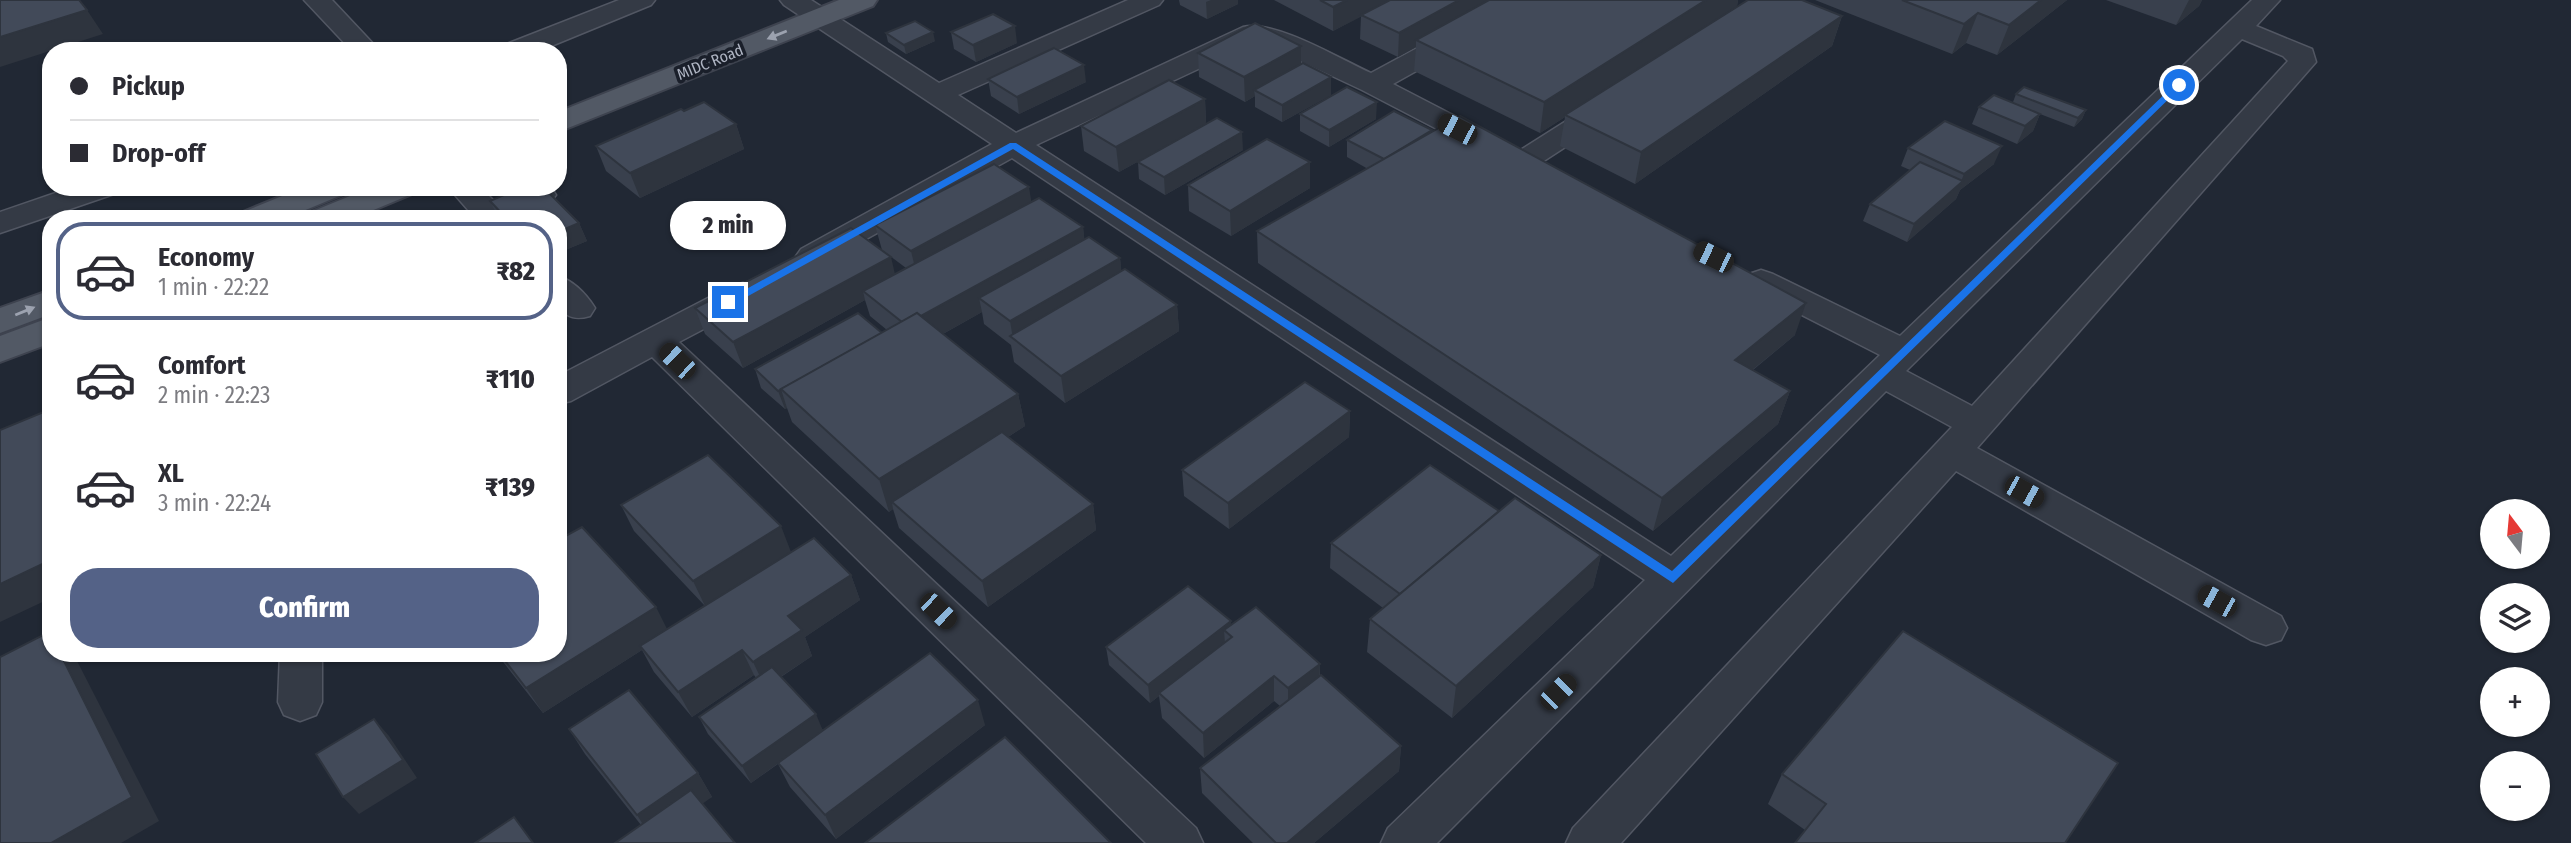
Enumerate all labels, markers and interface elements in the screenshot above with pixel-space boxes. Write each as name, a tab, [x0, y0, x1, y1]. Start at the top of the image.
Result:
one-way arrow	[766, 29, 787, 40]
street label: MIDC Road	[674, 40, 746, 84]
route start	[2163, 69, 2195, 101]
text: Pickup	[112, 71, 185, 102]
car	[1434, 110, 1481, 148]
text: Drop-off	[112, 138, 205, 169]
callout: 2 min	[670, 201, 786, 250]
text: 2 min	[703, 211, 753, 239]
car	[1690, 238, 1737, 276]
icon: car	[74, 240, 137, 303]
text: Economy	[158, 242, 254, 273]
text: ₹82	[496, 256, 535, 287]
text: 1 min · 22:22	[158, 273, 269, 301]
route end	[712, 286, 744, 318]
one-way arrow	[15, 305, 36, 316]
car	[655, 339, 700, 383]
icon: car	[74, 348, 137, 411]
text: Comfort	[158, 350, 246, 381]
text: ₹110	[486, 364, 535, 395]
text: 2 min · 22:23	[158, 381, 270, 409]
icon: car	[74, 456, 137, 519]
text: XL	[158, 458, 184, 489]
text: ₹139	[485, 472, 535, 503]
car	[2001, 473, 2048, 511]
text: 3 min · 22:24	[158, 489, 271, 517]
north arrow	[2480, 499, 2550, 569]
map controls	[2480, 499, 2550, 821]
button: Confirm	[70, 568, 539, 648]
car	[2194, 582, 2241, 620]
button: layers	[2480, 583, 2550, 653]
car	[916, 589, 961, 633]
button: +	[2480, 667, 2550, 737]
car	[1536, 670, 1581, 714]
button: −	[2480, 751, 2550, 821]

